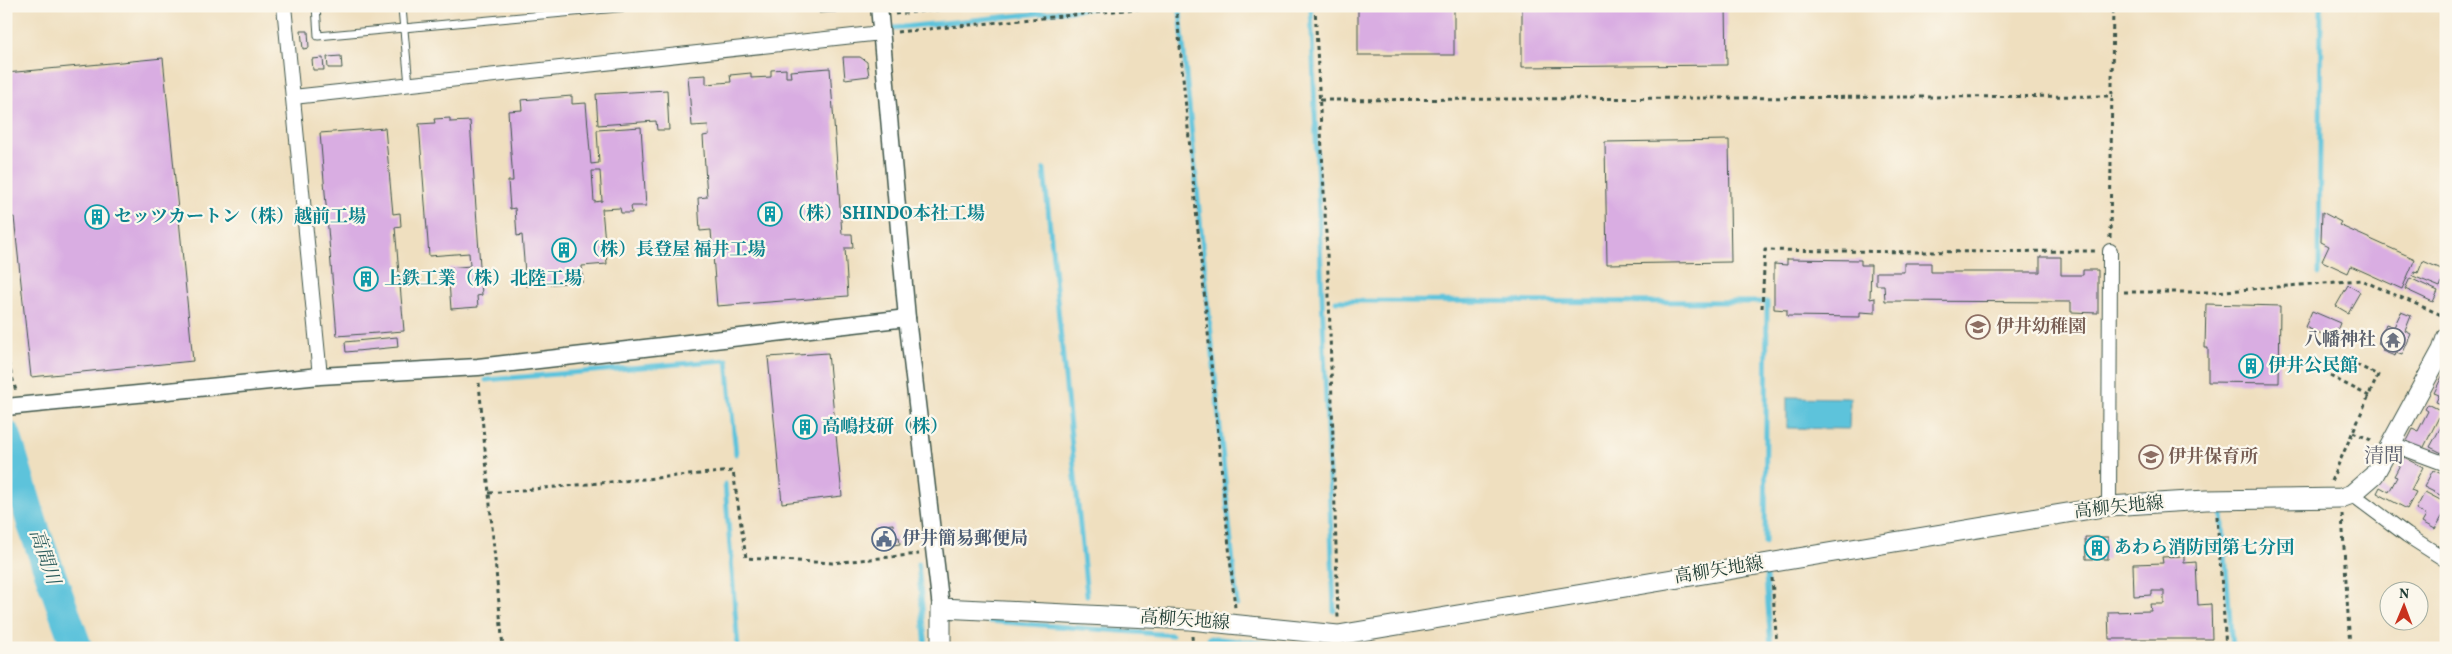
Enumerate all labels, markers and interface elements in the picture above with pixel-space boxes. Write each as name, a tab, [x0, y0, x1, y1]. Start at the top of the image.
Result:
building icon: （株）SHINDO本社工場	[757, 201, 783, 227]
place label: （株）SHINDO本社工場	[788, 202, 985, 227]
building icon: セッツカートン（株）越前工場	[84, 204, 110, 230]
place label: セッツカートン（株）越前工場	[114, 205, 366, 230]
building icon: （株）長登屋 福井工場	[551, 237, 577, 263]
place label: （株）長登屋 福井工場	[582, 238, 766, 263]
building icon: 上鉄工業（株）北陸工場	[353, 266, 379, 292]
place label: 上鉄工業（株）北陸工場	[384, 267, 582, 292]
school or university icon: 伊井幼稚園	[1965, 314, 1991, 340]
place label: 伊井幼稚園	[1996, 315, 2086, 340]
temple icon: 八幡神社	[2380, 327, 2406, 353]
place label: 八幡神社	[2304, 328, 2376, 353]
building icon: 伊井公民館	[2238, 353, 2264, 379]
place label: 伊井公民館	[2268, 354, 2358, 379]
building icon: 高嶋技研（株）	[792, 414, 818, 440]
place label: 高嶋技研（株）	[822, 415, 948, 440]
district label: 清間	[2364, 443, 2404, 471]
school or university icon: 伊井保育所	[2138, 444, 2164, 470]
place label: 伊井保育所	[2168, 445, 2258, 470]
street label: 高柳矢地線	[2073, 491, 2165, 525]
water label: 高間川	[22, 526, 66, 590]
public building icon: 伊井簡易郵便局	[871, 526, 897, 552]
place label: 伊井簡易郵便局	[902, 527, 1028, 552]
building icon: あわら消防団第七分団	[2084, 535, 2110, 561]
place label: あわら消防団第七分団	[2114, 536, 2294, 561]
street label: 高柳矢地線	[1673, 552, 1765, 590]
north arrow	[2380, 582, 2430, 632]
text: N	[2399, 585, 2409, 604]
street label: 高柳矢地線	[1139, 605, 1231, 637]

